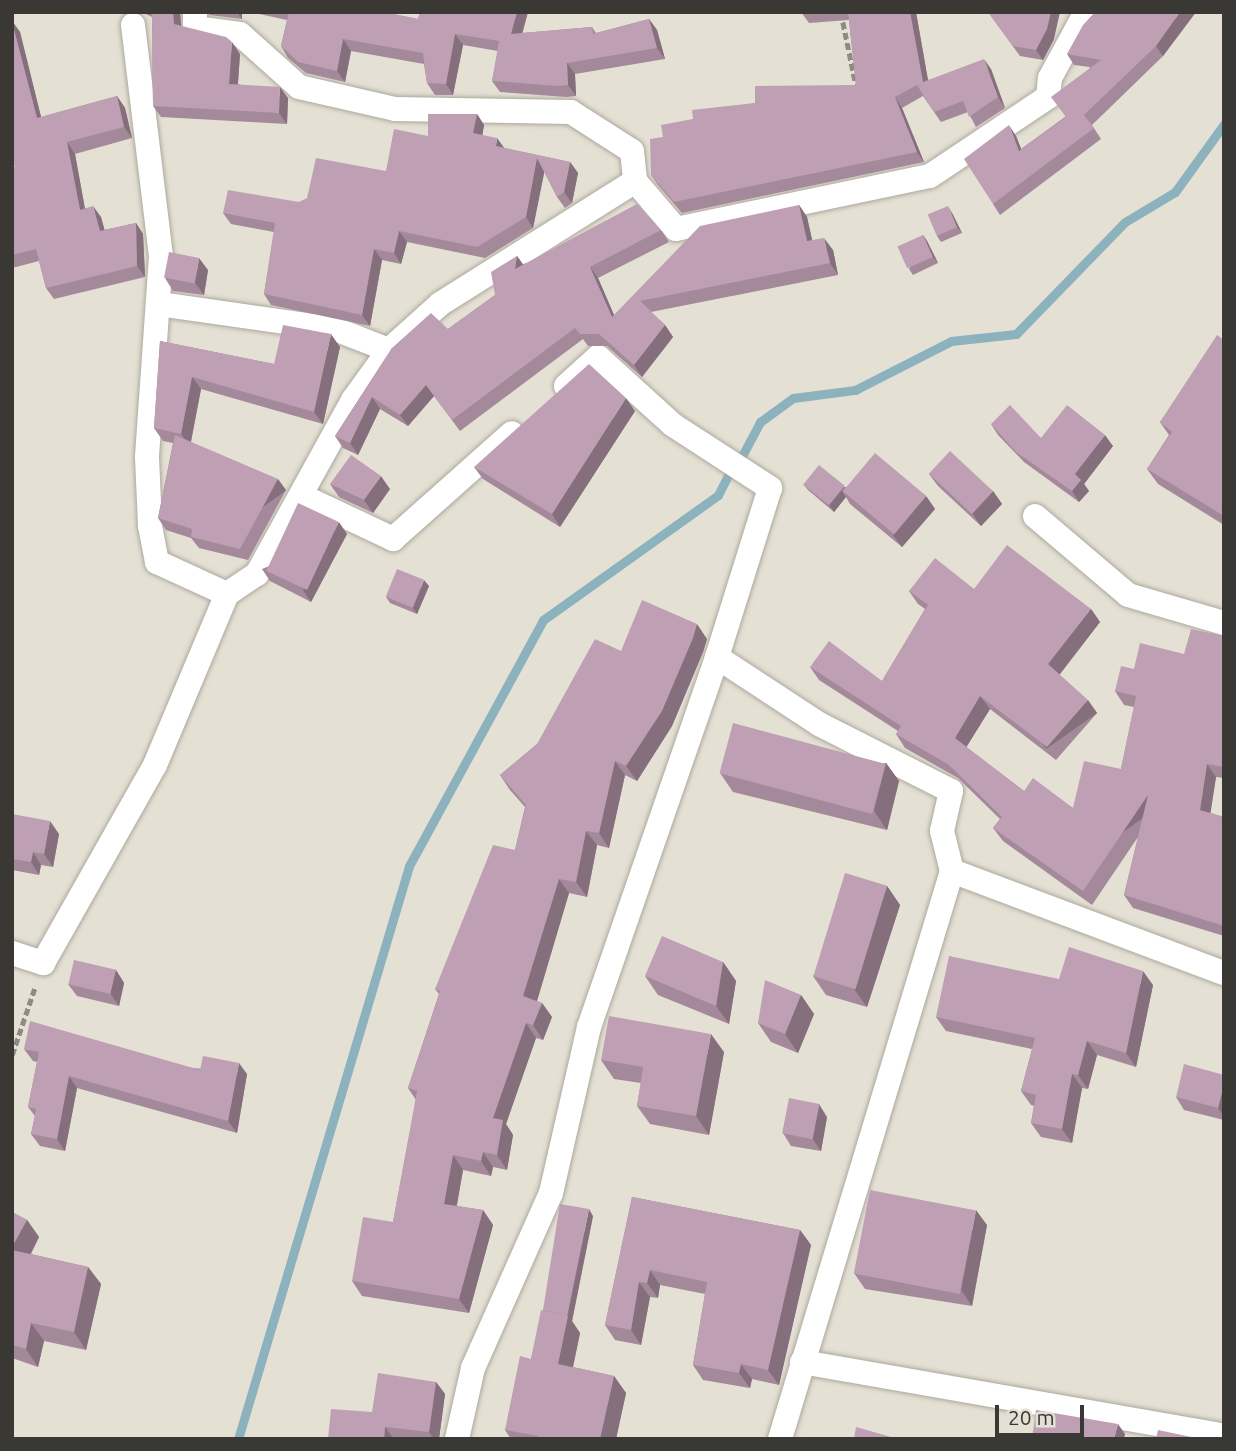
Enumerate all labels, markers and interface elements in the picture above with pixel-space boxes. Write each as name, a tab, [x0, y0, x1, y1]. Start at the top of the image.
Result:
scale bar	[998, 1392, 1087, 1436]
text: 20 m	[1008, 1405, 1055, 1429]

